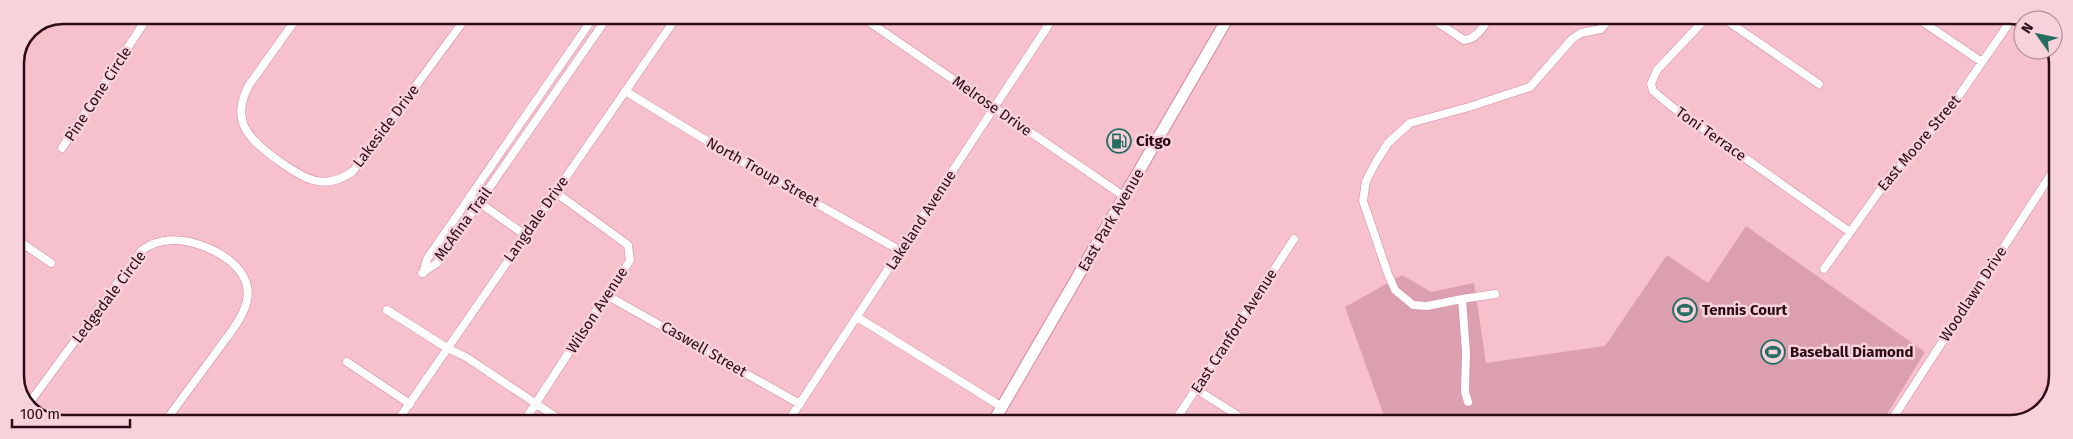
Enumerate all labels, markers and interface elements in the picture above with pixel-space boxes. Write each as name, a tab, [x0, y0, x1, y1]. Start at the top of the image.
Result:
north arrow	[2013, 10, 2063, 60]
text: N	[2018, 20, 2037, 37]
street label: Pine Cone Circle	[61, 43, 135, 145]
street label: Melrose Drive	[949, 72, 1035, 140]
street label: Lakeside Drive	[349, 81, 423, 171]
street label: East Moore Street	[1874, 91, 1965, 195]
street label: Toni Terrace	[1672, 103, 1750, 165]
fuel station icon: Citgo	[1106, 128, 1132, 154]
place label: Citgo	[1136, 132, 1171, 150]
street label: North Troup Street	[703, 133, 823, 211]
street label: East Park Avenue	[1074, 165, 1148, 275]
street label: Lakeland Avenue	[882, 167, 960, 273]
street label: Langdale Drive	[500, 173, 572, 265]
street label: McAfina Trail	[430, 183, 496, 264]
street label: Woodlawn Drive	[1936, 243, 2010, 345]
street label: Ledgedale Circle	[68, 247, 150, 347]
street label: Wilson Avenue	[562, 263, 632, 357]
street label: East Cranford Avenue	[1187, 266, 1281, 396]
sports icon: Tennis Court	[1672, 297, 1698, 323]
place label: Tennis Court	[1702, 301, 1788, 319]
street label: Caswell Street	[658, 317, 750, 381]
sports icon: Baseball Diamond	[1760, 339, 1786, 365]
place label: Baseball Diamond	[1790, 343, 1914, 361]
scale bar	[12, 396, 130, 428]
text: 100 m	[20, 405, 60, 423]

